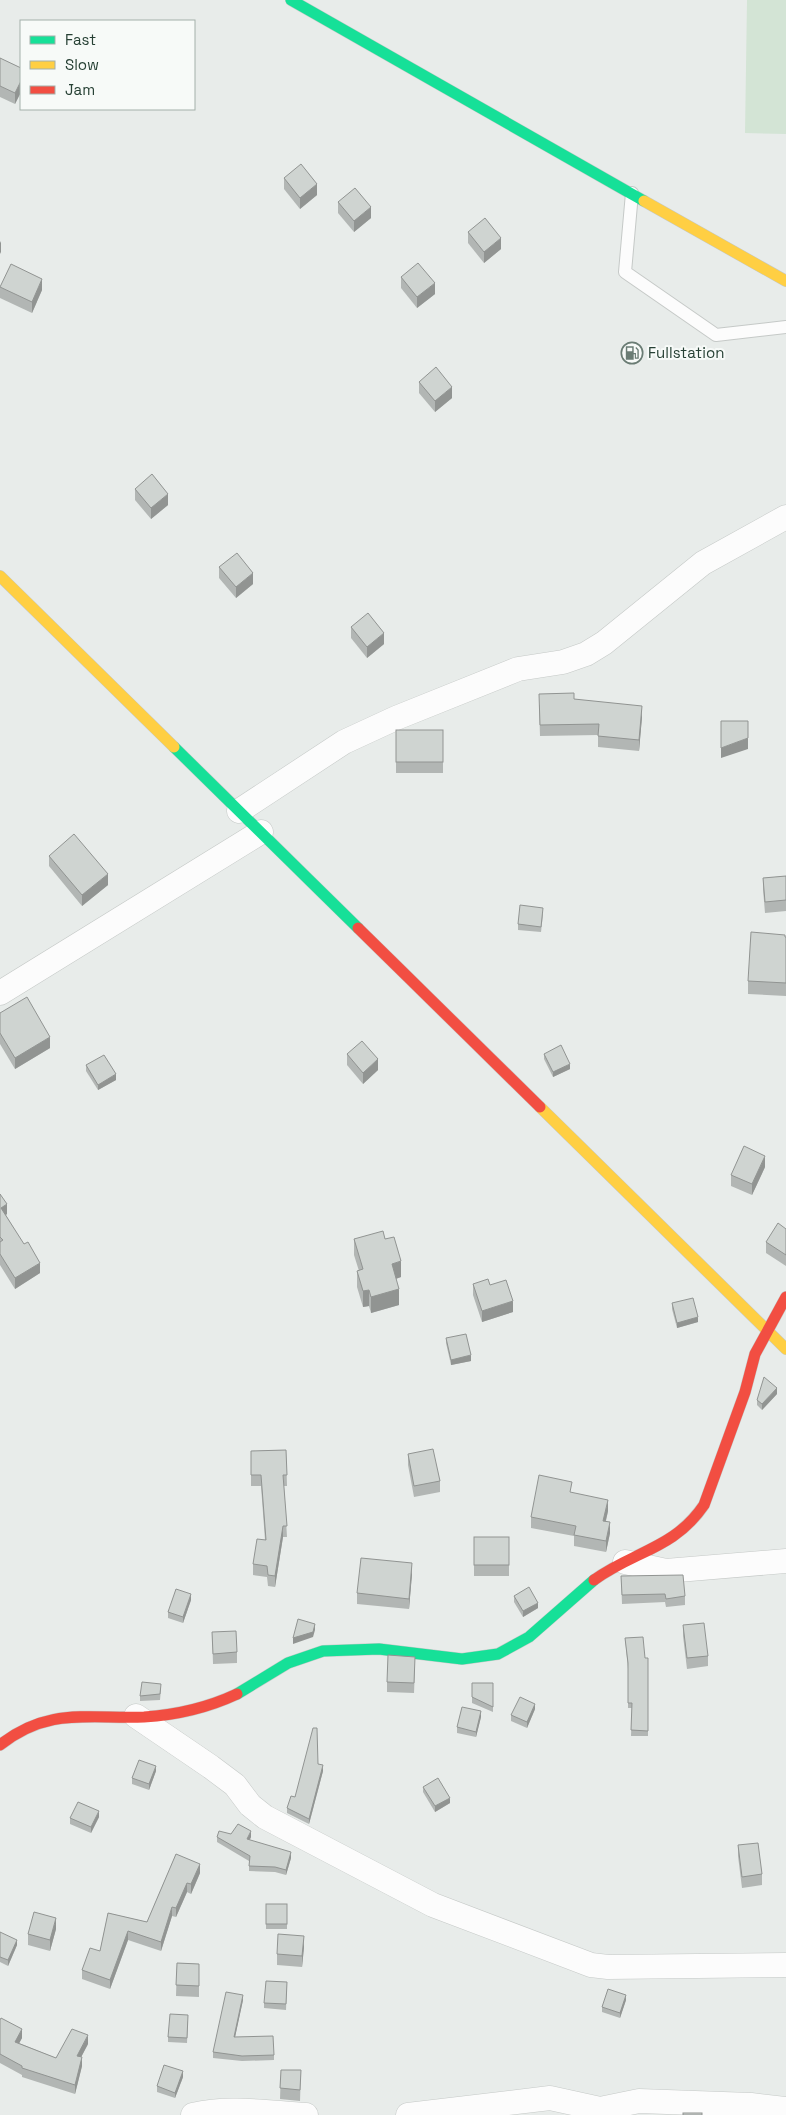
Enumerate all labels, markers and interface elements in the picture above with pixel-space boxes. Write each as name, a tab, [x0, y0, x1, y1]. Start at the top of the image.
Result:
legend	[20, 20, 195, 110]
text: Fast	[65, 30, 96, 49]
text: Slow	[65, 55, 99, 74]
text: Jam	[65, 80, 95, 99]
fuel station icon: Fullstation	[620, 341, 644, 365]
place label: Fullstation	[648, 343, 724, 362]

